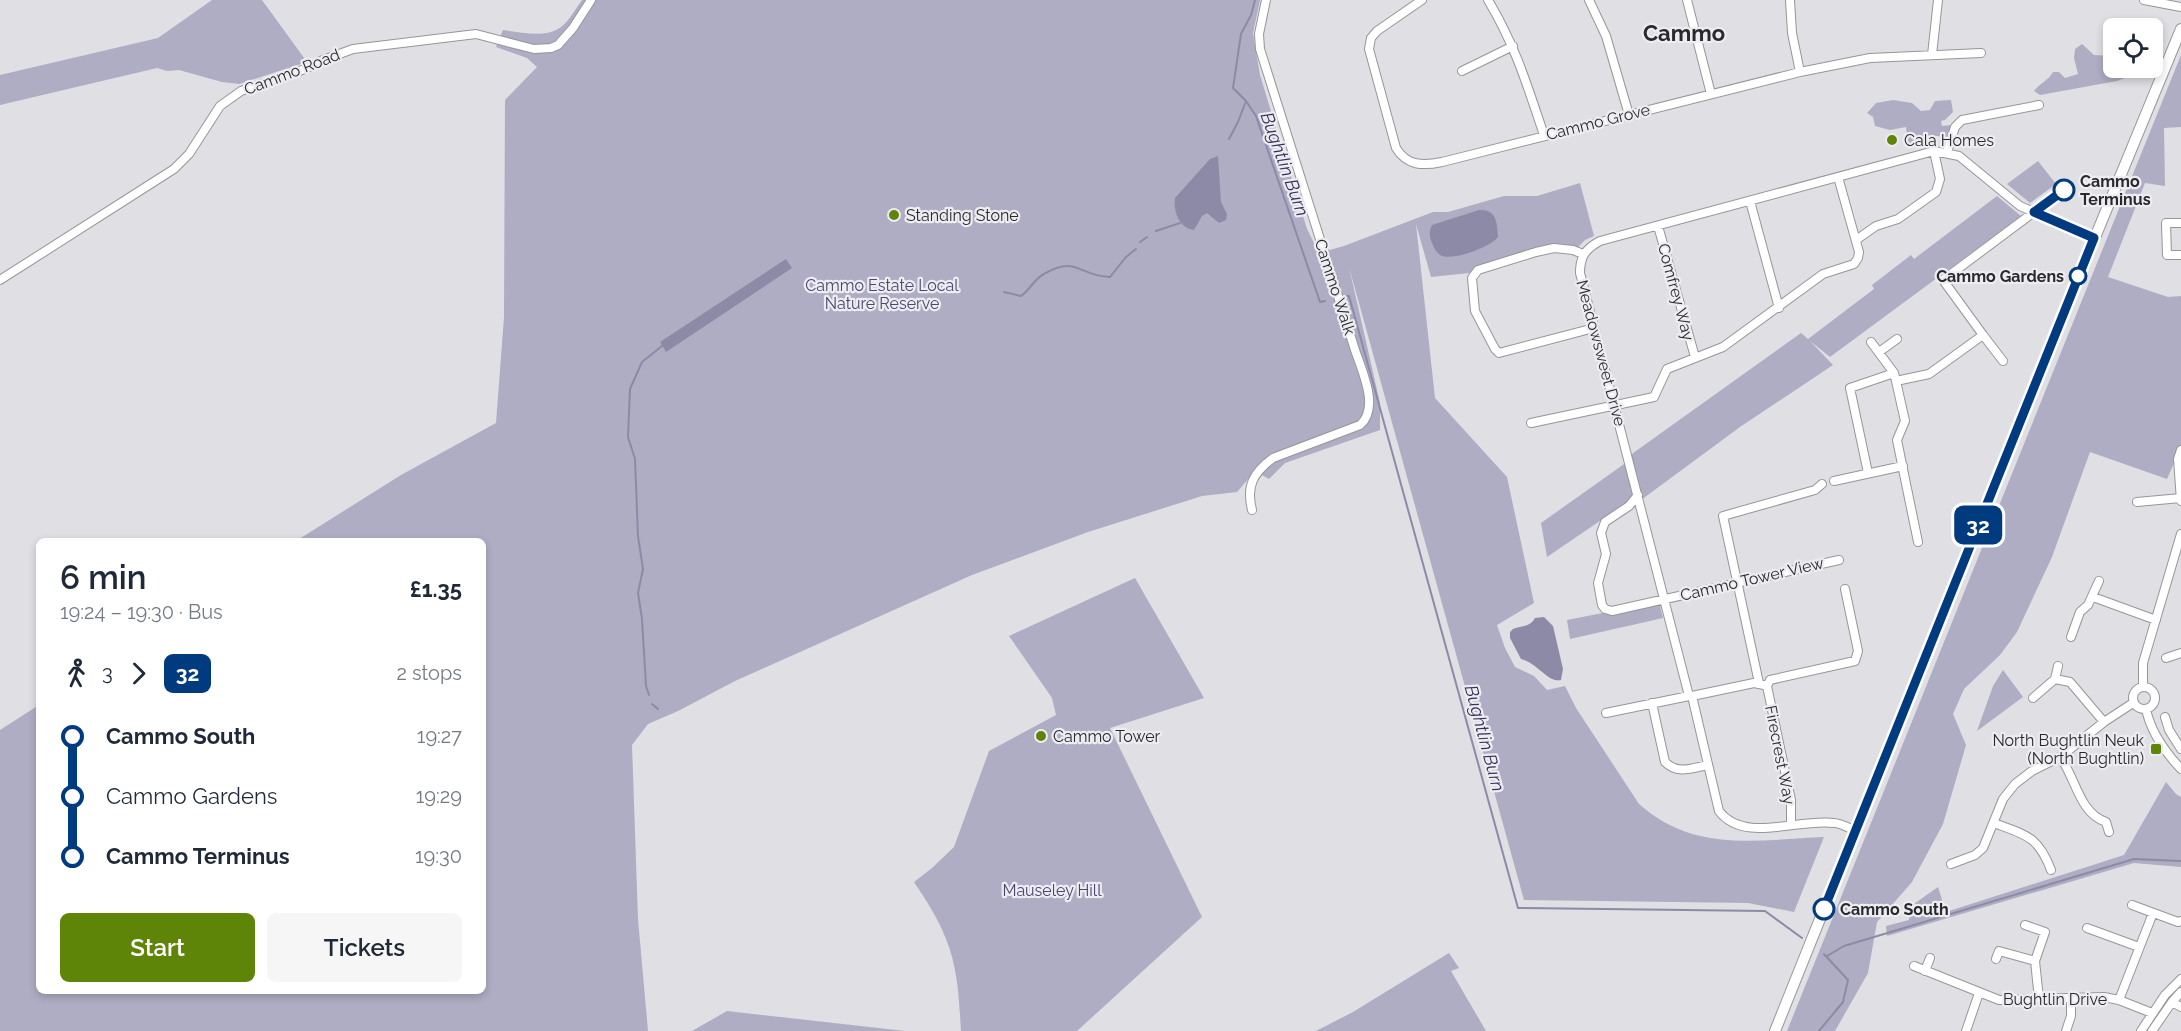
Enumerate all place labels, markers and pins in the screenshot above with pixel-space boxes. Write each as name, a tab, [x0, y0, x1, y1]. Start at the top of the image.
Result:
place label: Cala Homes	[1904, 131, 1994, 150]
marker: Cala Homes	[1885, 133, 1899, 147]
place label: Cammo Terminus	[2080, 172, 2151, 209]
marker: Cammo Terminus	[2053, 179, 2075, 201]
place label: Standing Stone	[906, 206, 1019, 225]
marker: Standing Stone	[887, 208, 901, 222]
place label: Cammo Gardens	[1936, 267, 2064, 286]
marker: Cammo Gardens	[2069, 267, 2087, 285]
place label: Cammo Tower	[1053, 727, 1161, 746]
marker: Cammo Tower	[1034, 729, 1048, 743]
place label: North Bughtlin Neuk (North Bughtlin)	[1992, 731, 2145, 768]
marker: North Bughtlin Neuk (North Bughtlin)	[2149, 742, 2163, 756]
marker: Cammo South	[1813, 898, 1835, 920]
place label: Cammo South	[1840, 900, 1949, 919]

